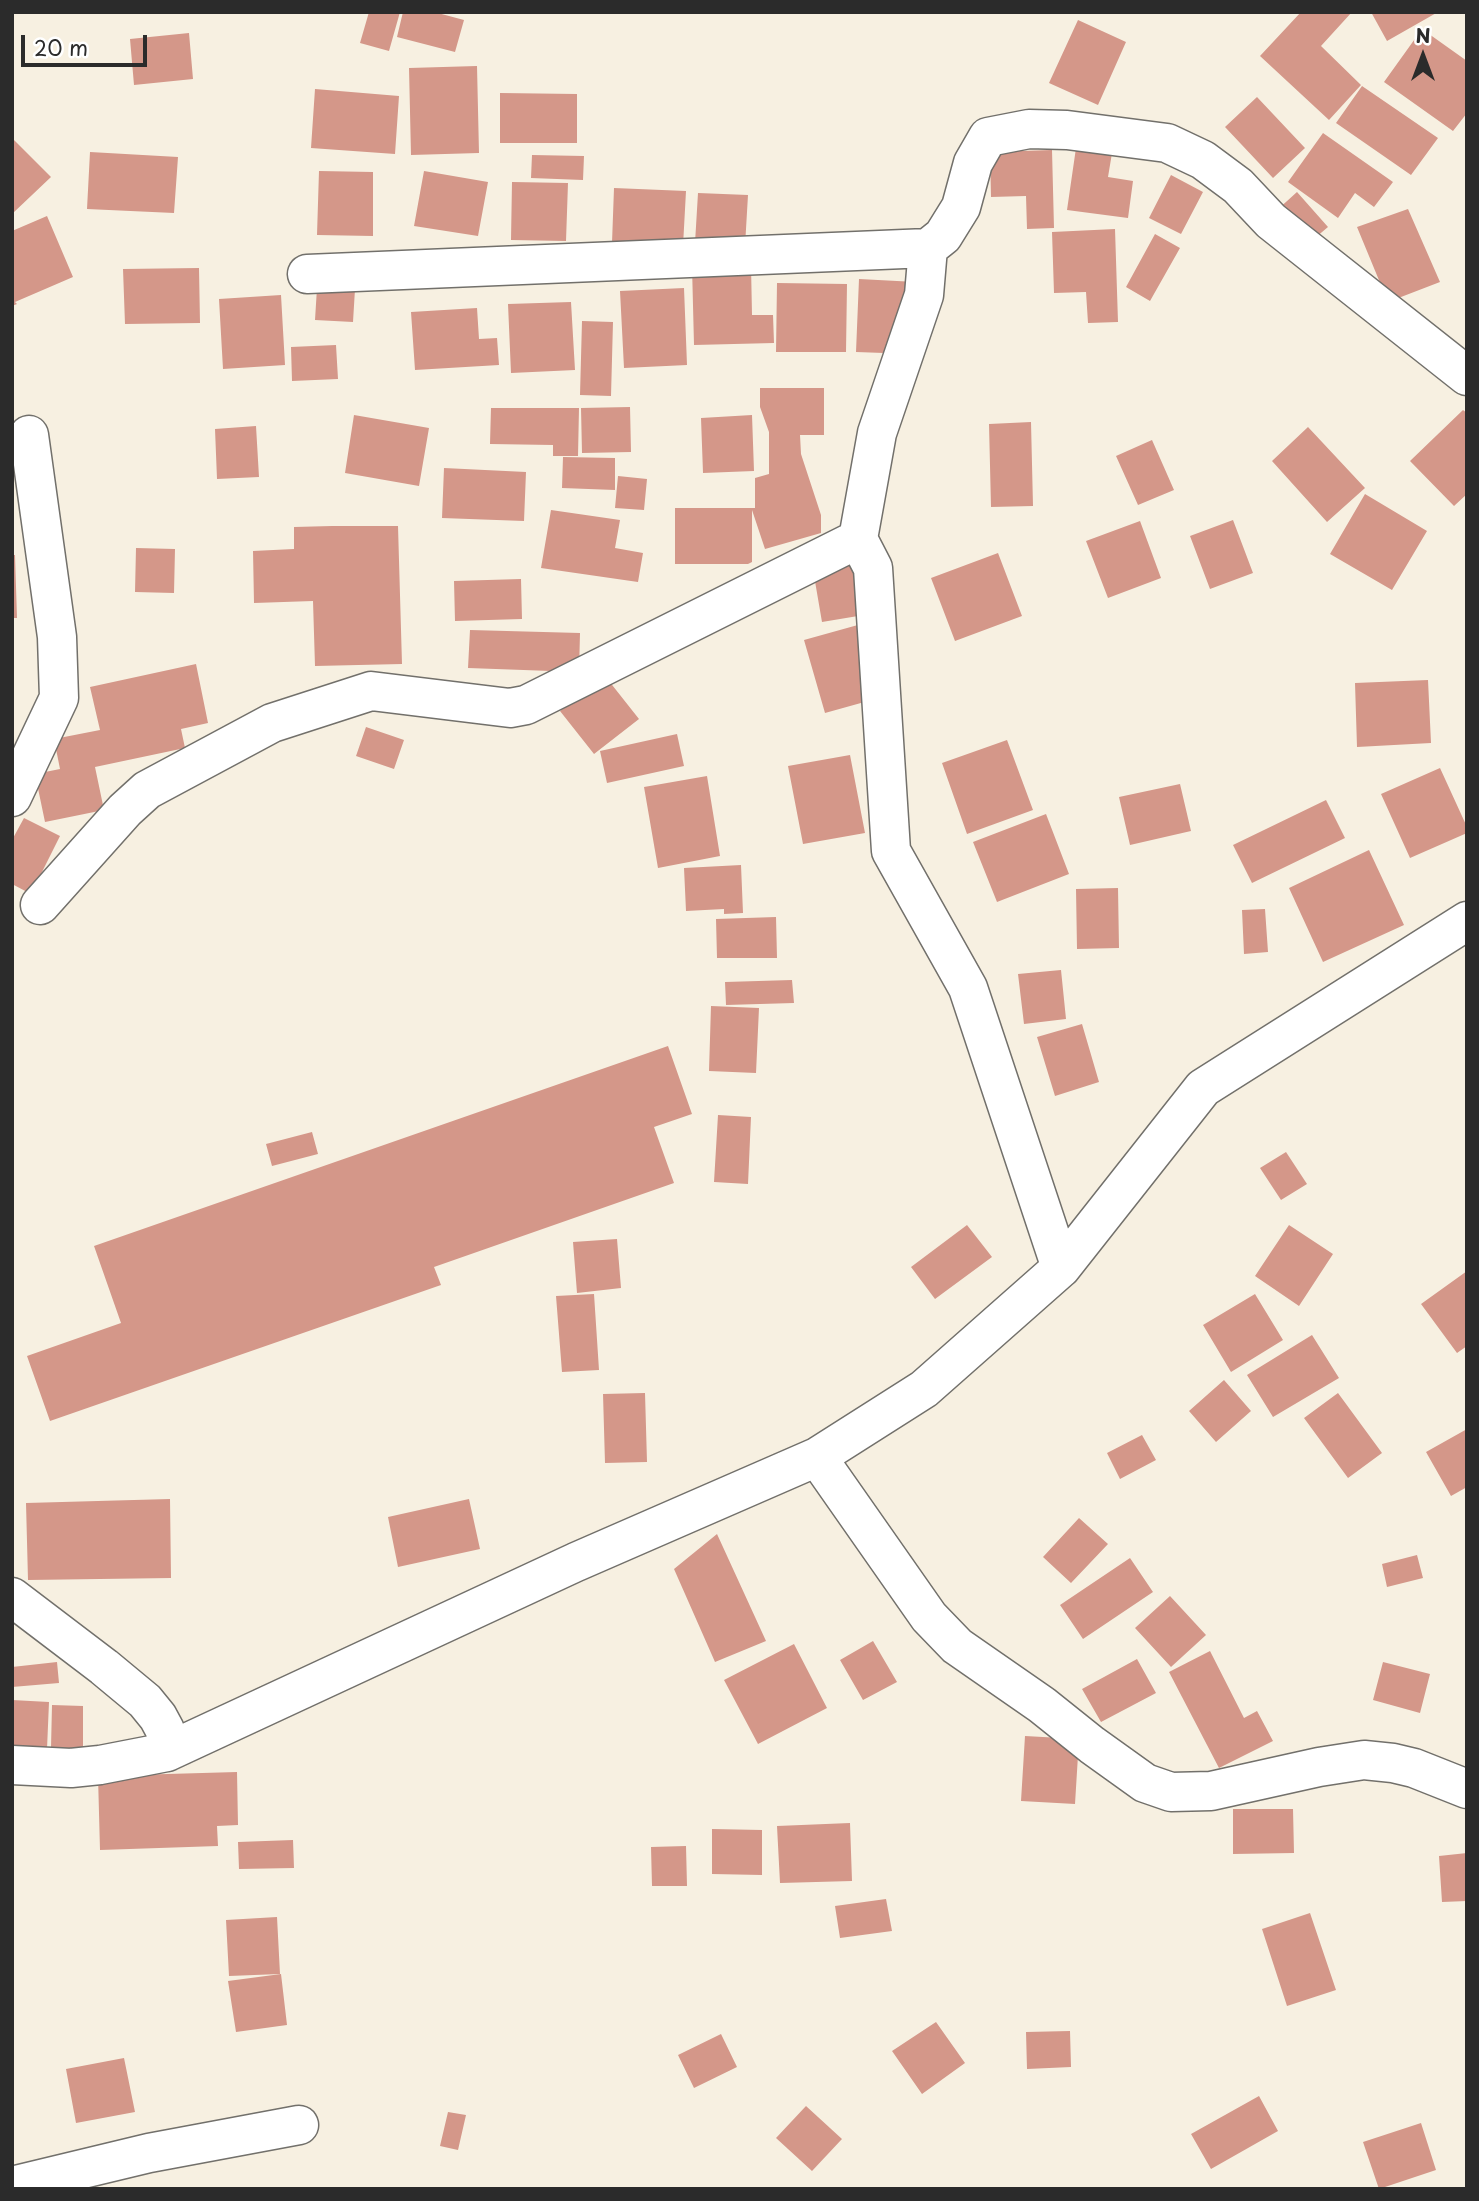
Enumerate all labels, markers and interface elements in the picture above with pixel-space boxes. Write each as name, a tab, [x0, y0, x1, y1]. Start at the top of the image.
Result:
scale bar	[24, 21, 150, 65]
north arrow	[1388, 21, 1458, 91]
text: N	[1415, 21, 1431, 49]
text: 20 m	[34, 31, 88, 63]

